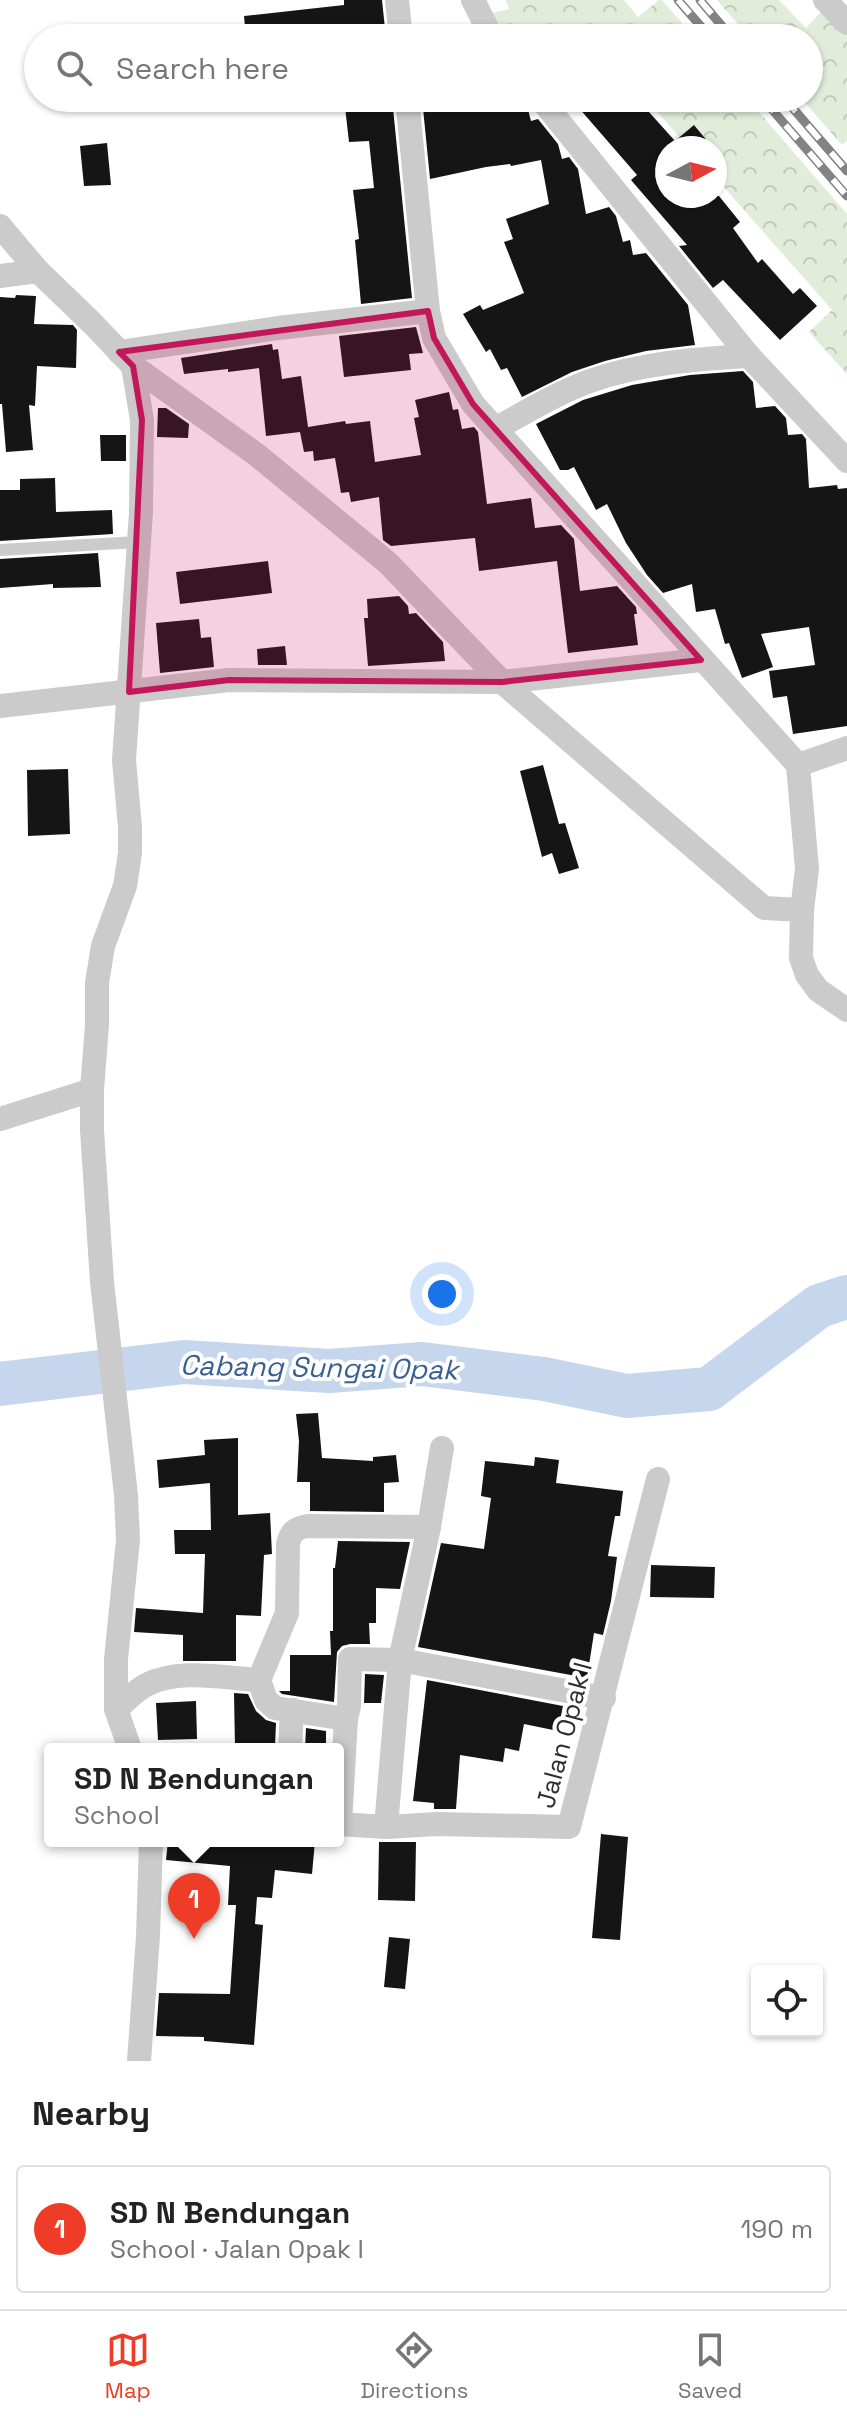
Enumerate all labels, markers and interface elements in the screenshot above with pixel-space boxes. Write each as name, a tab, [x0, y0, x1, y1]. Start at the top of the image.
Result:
search box	[24, 24, 823, 112]
icon: search	[52, 46, 96, 90]
text: Search here	[116, 49, 289, 88]
north arrow	[655, 136, 727, 208]
your location	[422, 1274, 462, 1314]
water label: Cabang Sungai Opak	[180, 1347, 461, 1387]
street label: Jalan Opak I	[528, 1658, 600, 1812]
popup	[44, 1743, 344, 1847]
text: SD N Bendungan	[74, 1759, 314, 1798]
text: School	[74, 1798, 160, 1832]
pin: 1	[168, 1873, 220, 1939]
map controls	[751, 1965, 823, 2037]
button: locate	[751, 1965, 823, 2037]
text: Nearby	[32, 2092, 150, 2135]
text: SD N Bendungan	[110, 2193, 350, 2232]
text: 1	[54, 2212, 66, 2246]
text: 190 m	[741, 2212, 813, 2246]
text: School · Jalan Opak I	[110, 2232, 364, 2266]
tab: Map	[105, 2328, 151, 2404]
tab: Directions	[360, 2328, 468, 2404]
tab: Saved	[678, 2328, 742, 2404]

